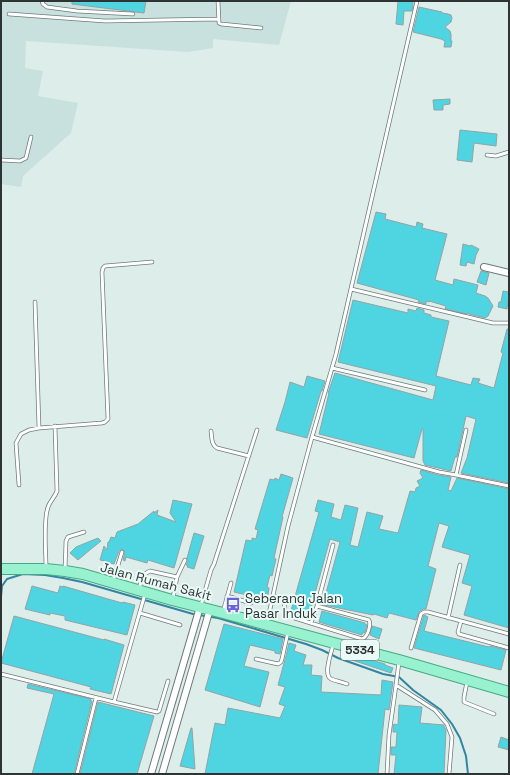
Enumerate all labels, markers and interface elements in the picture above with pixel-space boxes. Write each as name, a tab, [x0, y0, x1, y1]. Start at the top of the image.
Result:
street label: Jalan Rumah Sakit	[98, 558, 213, 605]
place label: Seberang Jalan Pasar Induk	[245, 590, 342, 622]
bus stop icon: Seberang Jalan Pasar Induk	[224, 596, 242, 614]
road number: 5334	[341, 640, 379, 660]

